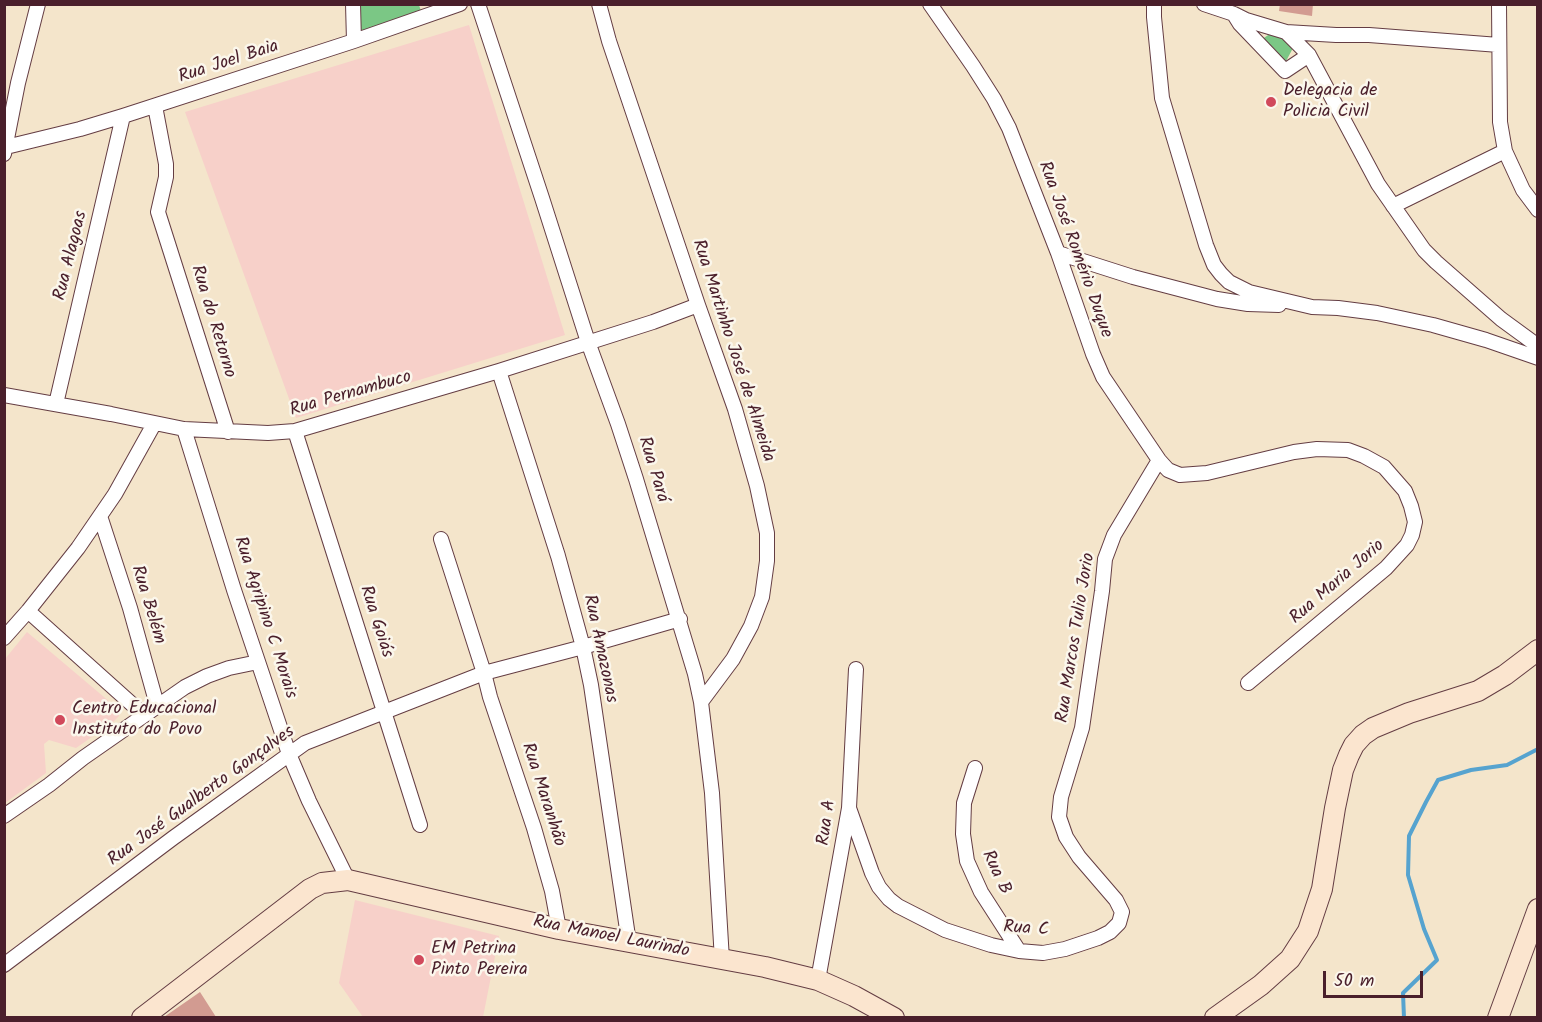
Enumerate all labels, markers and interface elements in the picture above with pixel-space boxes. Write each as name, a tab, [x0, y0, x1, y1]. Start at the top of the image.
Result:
street label: Rua Joel Baia	[176, 37, 282, 89]
place label: Delegacia de Policia Civil	[1283, 81, 1377, 124]
marker: Delegacia de Policia Civil	[1264, 95, 1278, 109]
street label: Rua José Romério Duque	[1032, 159, 1116, 341]
street label: Rua Alagoas	[50, 209, 94, 303]
street label: Rua Martinho José de Almeida	[686, 237, 778, 465]
street label: Rua do Retorno	[185, 263, 239, 381]
street label: Rua Pernambuco	[288, 367, 414, 423]
street label: Rua Pará	[632, 435, 672, 505]
street label: Rua Agripino C Morais	[228, 534, 300, 702]
street label: Rua Maria Jorio	[1286, 536, 1390, 630]
street label: Rua Marcos Tulio Jorio	[1053, 551, 1101, 725]
street label: Rua Belém	[125, 563, 169, 647]
street label: Rua Goiás	[353, 583, 397, 661]
street label: Rua Amazonas	[577, 593, 621, 705]
place label: Centro Educacional Instituto do Povo	[72, 699, 216, 742]
marker: Centro Educacional Instituto do Povo	[53, 713, 67, 727]
street label: Rua José Gualberto Gonçalves	[104, 722, 300, 872]
street label: Rua Maranhão	[515, 740, 569, 850]
street label: Rua A	[814, 799, 842, 847]
street label: Rua B	[975, 847, 1015, 899]
street label: Rua Manoel Laurindo	[531, 912, 691, 964]
street label: Rua C	[1002, 918, 1050, 942]
place label: EM Petrina Pinto Pereira	[431, 939, 528, 982]
marker: EM Petrina Pinto Pereira	[412, 953, 426, 967]
scale bar	[1326, 959, 1426, 997]
text: 50 m	[1334, 967, 1374, 996]

